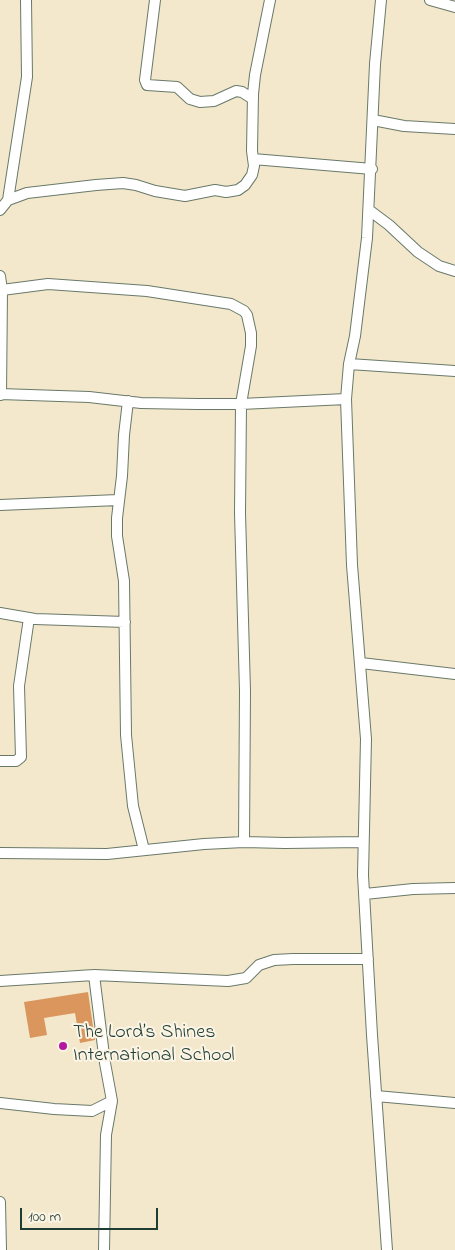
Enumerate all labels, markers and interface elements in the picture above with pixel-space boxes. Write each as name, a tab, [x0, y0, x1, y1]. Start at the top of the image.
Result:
place label: The Lord’s Shines International School	[73, 1022, 235, 1069]
marker: The Lord’s Shines International School	[57, 1040, 69, 1052]
scale bar	[22, 1198, 160, 1230]
text: 100 m	[28, 1206, 61, 1228]

